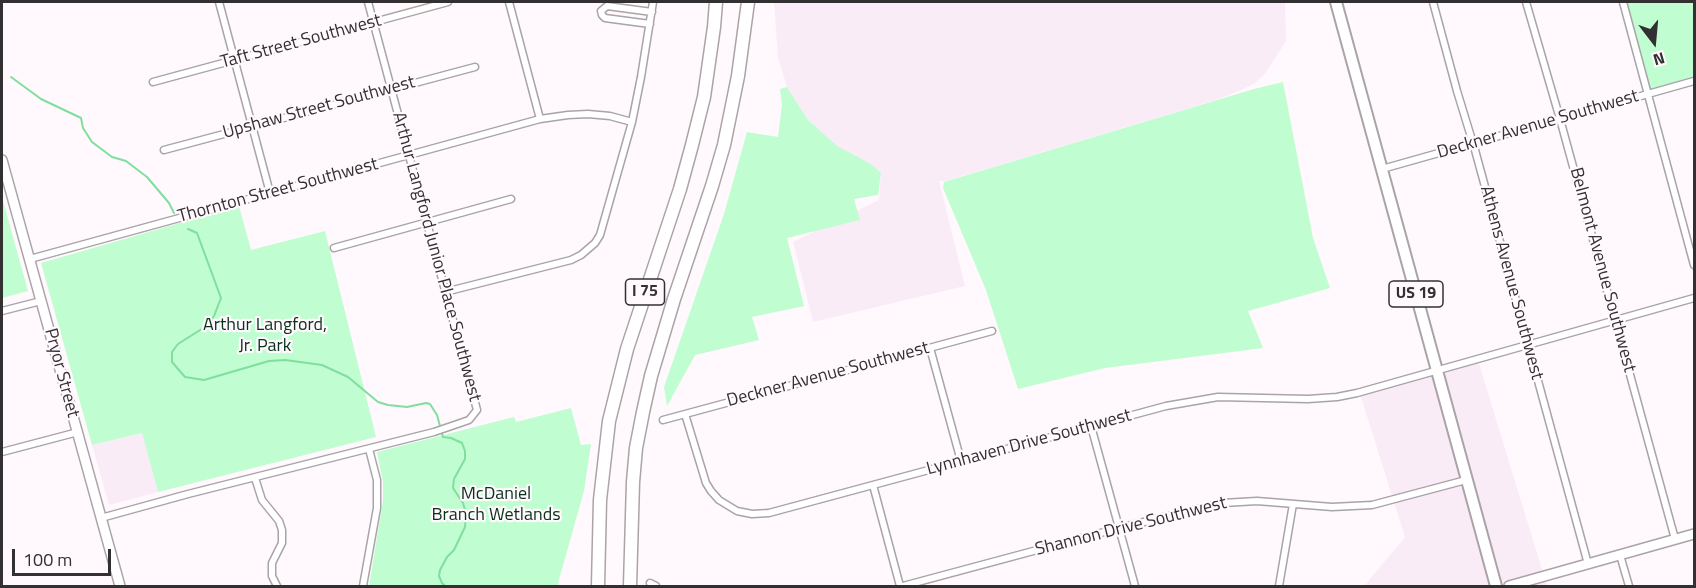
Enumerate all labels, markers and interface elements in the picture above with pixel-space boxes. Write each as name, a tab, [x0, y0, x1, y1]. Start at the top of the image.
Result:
street label: Taft Street Southwest	[218, 10, 384, 74]
north arrow	[1624, 12, 1684, 72]
text: N	[1650, 46, 1668, 72]
street label: Upshaw Street Southwest	[220, 72, 418, 144]
street label: Deckner Avenue Southwest	[1435, 86, 1641, 164]
street label: Arthur Langford Junior Place Southwest	[387, 110, 485, 404]
street label: Thornton Street Southwest	[176, 154, 380, 228]
street label: Belmont Avenue Southwest	[1564, 165, 1640, 375]
street label: Athens Avenue Southwest	[1475, 184, 1547, 382]
road number: I 75	[626, 279, 664, 305]
road number: US 19	[1389, 281, 1443, 307]
park label: Arthur Langford, Jr. Park	[203, 315, 327, 358]
street label: Pryor Street	[39, 326, 83, 420]
street label: Deckner Avenue Southwest	[725, 338, 931, 412]
street label: Lynnhaven Drive Southwest	[924, 405, 1134, 481]
park label: McDaniel Branch Wetlands	[431, 484, 561, 526]
street label: Shannon Drive Southwest	[1033, 493, 1229, 561]
scale bar	[15, 537, 114, 575]
text: 100 m	[23, 546, 72, 573]

